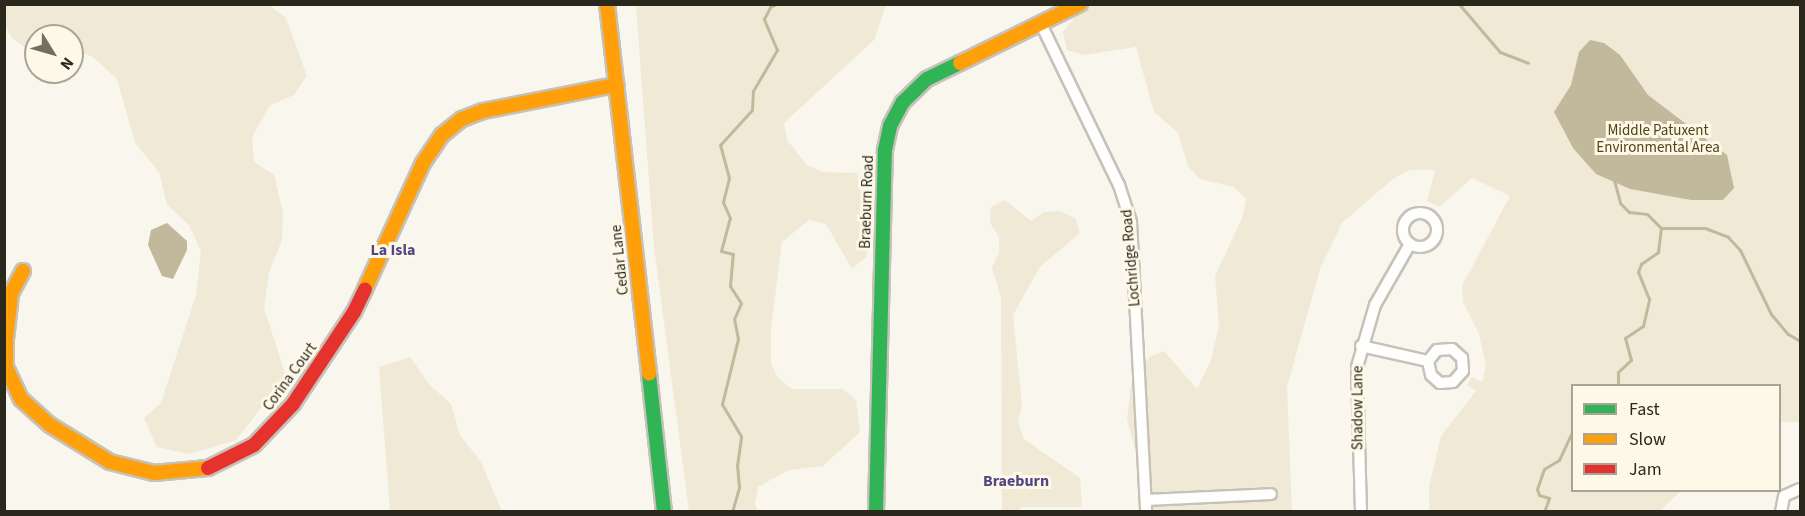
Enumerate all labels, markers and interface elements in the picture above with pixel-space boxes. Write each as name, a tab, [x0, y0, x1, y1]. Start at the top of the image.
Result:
north arrow	[24, 24, 84, 84]
text: N	[55, 53, 79, 74]
park label: Middle Patuxent Environmental Area	[1596, 121, 1720, 156]
street label: Braeburn Road	[856, 155, 878, 249]
street label: Lochridge Road	[1118, 209, 1144, 307]
street label: Cedar Lane	[607, 224, 633, 296]
district label: La Isla	[371, 240, 415, 260]
street label: Corina Court	[259, 340, 321, 414]
street label: Shadow Lane	[1349, 366, 1367, 450]
legend	[1571, 384, 1781, 492]
text: Fast	[1629, 397, 1660, 422]
text: Slow	[1629, 427, 1666, 452]
text: Jam	[1629, 457, 1662, 482]
district label: Braeburn	[983, 471, 1049, 491]

